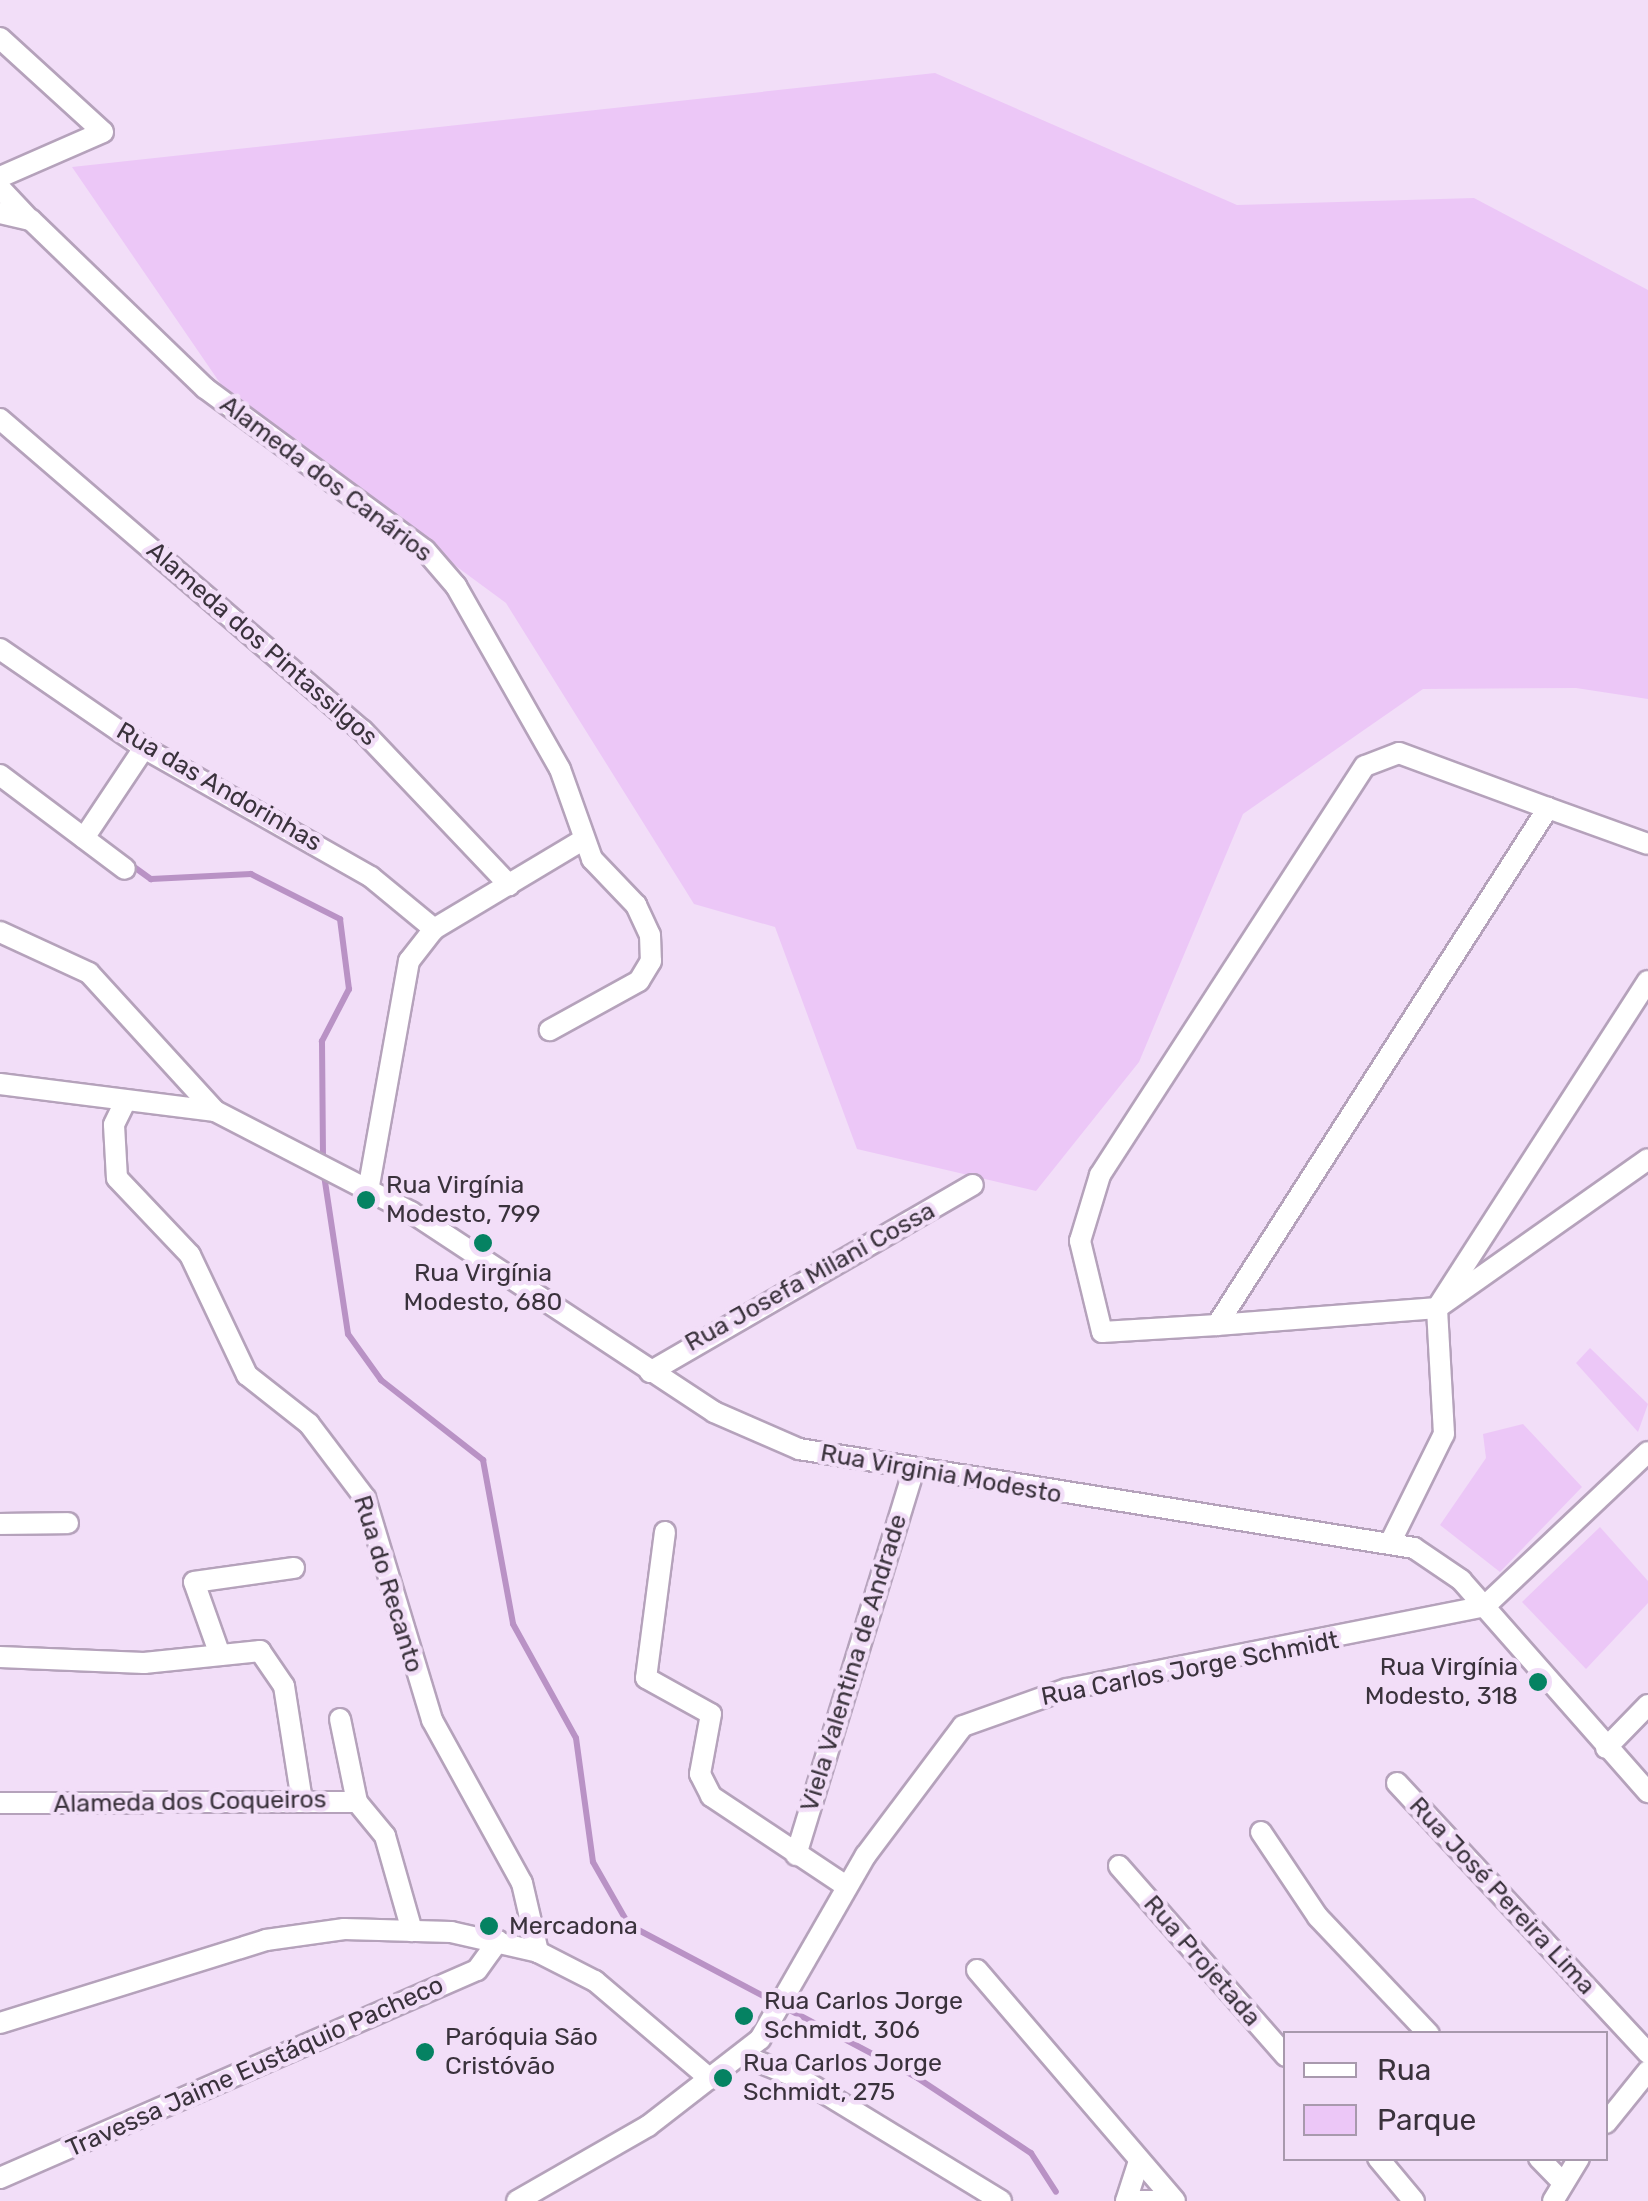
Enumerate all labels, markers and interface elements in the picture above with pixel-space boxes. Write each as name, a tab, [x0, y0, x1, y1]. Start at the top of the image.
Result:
street label: Alameda dos Canários	[214, 389, 438, 569]
street label: Alameda dos Pintassilgos	[140, 536, 384, 752]
street label: Rua das Andorinhas	[111, 716, 327, 858]
place label: Rua Virgínia Modesto, 799	[386, 1171, 541, 1230]
marker: Rua Virgínia Modesto, 799	[355, 1189, 377, 1211]
street label: Rua Josefa Milani Cossa	[680, 1196, 940, 1358]
marker: Rua Virgínia Modesto, 680	[472, 1232, 494, 1254]
place label: Rua Virgínia Modesto, 680	[404, 1259, 562, 1318]
street label: Rua Virginia Modesto	[818, 1438, 1064, 1510]
street label: Rua do Recanto	[347, 1492, 429, 1676]
street label: Viela Valentina de Andrade	[794, 1510, 914, 1816]
street label: Rua Carlos Jorge Schmidt	[1039, 1625, 1341, 1713]
place label: Rua Virgínia Modesto, 318	[1365, 1653, 1518, 1712]
marker: Rua Virgínia Modesto, 318	[1527, 1671, 1549, 1693]
street label: Alameda dos Coqueiros	[53, 1785, 327, 1819]
street label: Rua José Pereira Lima	[1403, 1791, 1601, 2001]
street label: Rua Projetada	[1137, 1889, 1267, 2033]
place label: Mercadona	[509, 1911, 638, 1941]
marker: Mercadona	[478, 1915, 500, 1937]
street label: Travessa Jaime Eustáquio Pacheco	[62, 1970, 448, 2164]
place label: Rua Carlos Jorge Schmidt, 306	[764, 1987, 963, 2046]
marker: Rua Carlos Jorge Schmidt, 306	[733, 2005, 755, 2027]
place label: Paróquia São Cristóvão	[445, 2023, 598, 2082]
legend	[1283, 2031, 1608, 2161]
marker: Paróquia São Cristóvão	[414, 2041, 436, 2063]
place label: Rua Carlos Jorge Schmidt, 275	[743, 2049, 942, 2108]
text: Rua	[1377, 2052, 1431, 2088]
marker: Rua Carlos Jorge Schmidt, 275	[712, 2067, 734, 2089]
text: Parque	[1377, 2102, 1476, 2138]

